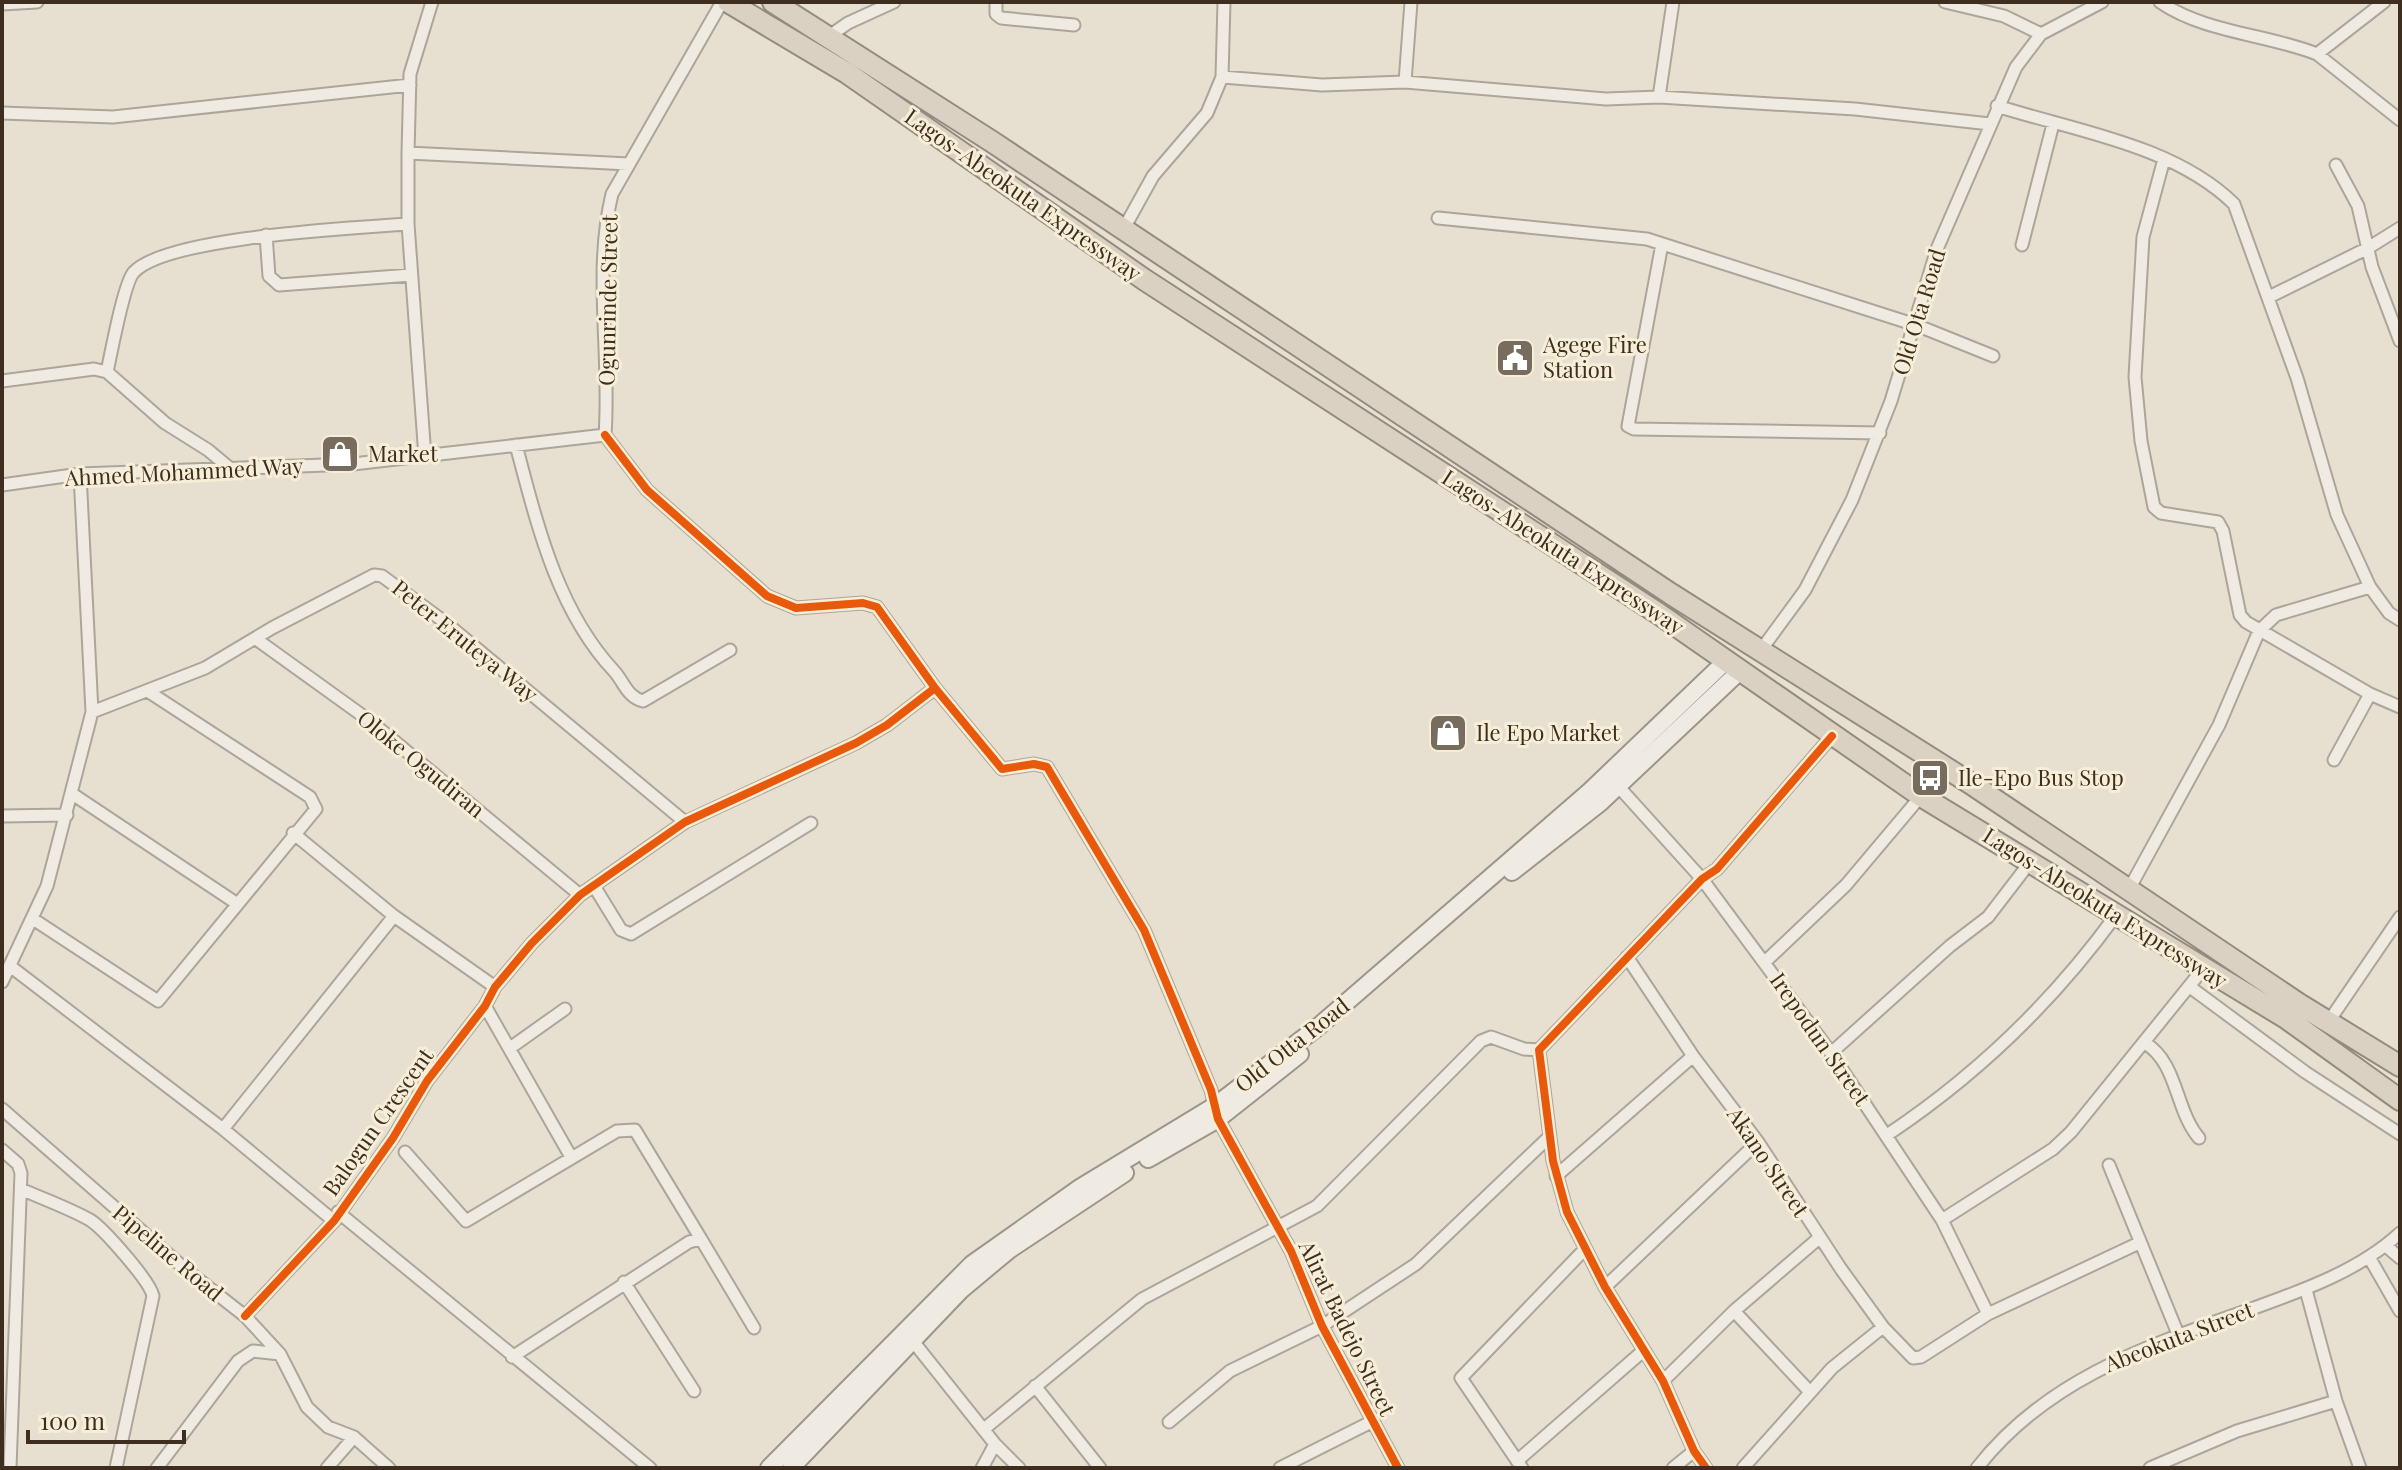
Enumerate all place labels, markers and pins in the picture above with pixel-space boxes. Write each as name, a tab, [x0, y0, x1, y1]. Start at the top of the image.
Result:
place label: Agege Fire Station	[1542, 329, 1647, 384]
public building icon: Agege Fire Station	[1494, 337, 1536, 379]
shop icon: Market	[319, 433, 361, 475]
place label: Market	[368, 438, 439, 468]
shop icon: Ile Epo Market	[1427, 712, 1469, 754]
place label: Ile Epo Market	[1476, 717, 1621, 747]
bus stop icon: Ile-Epo Bus Stop	[1909, 757, 1951, 799]
place label: Ile-Epo Bus Stop	[1958, 762, 2124, 792]

